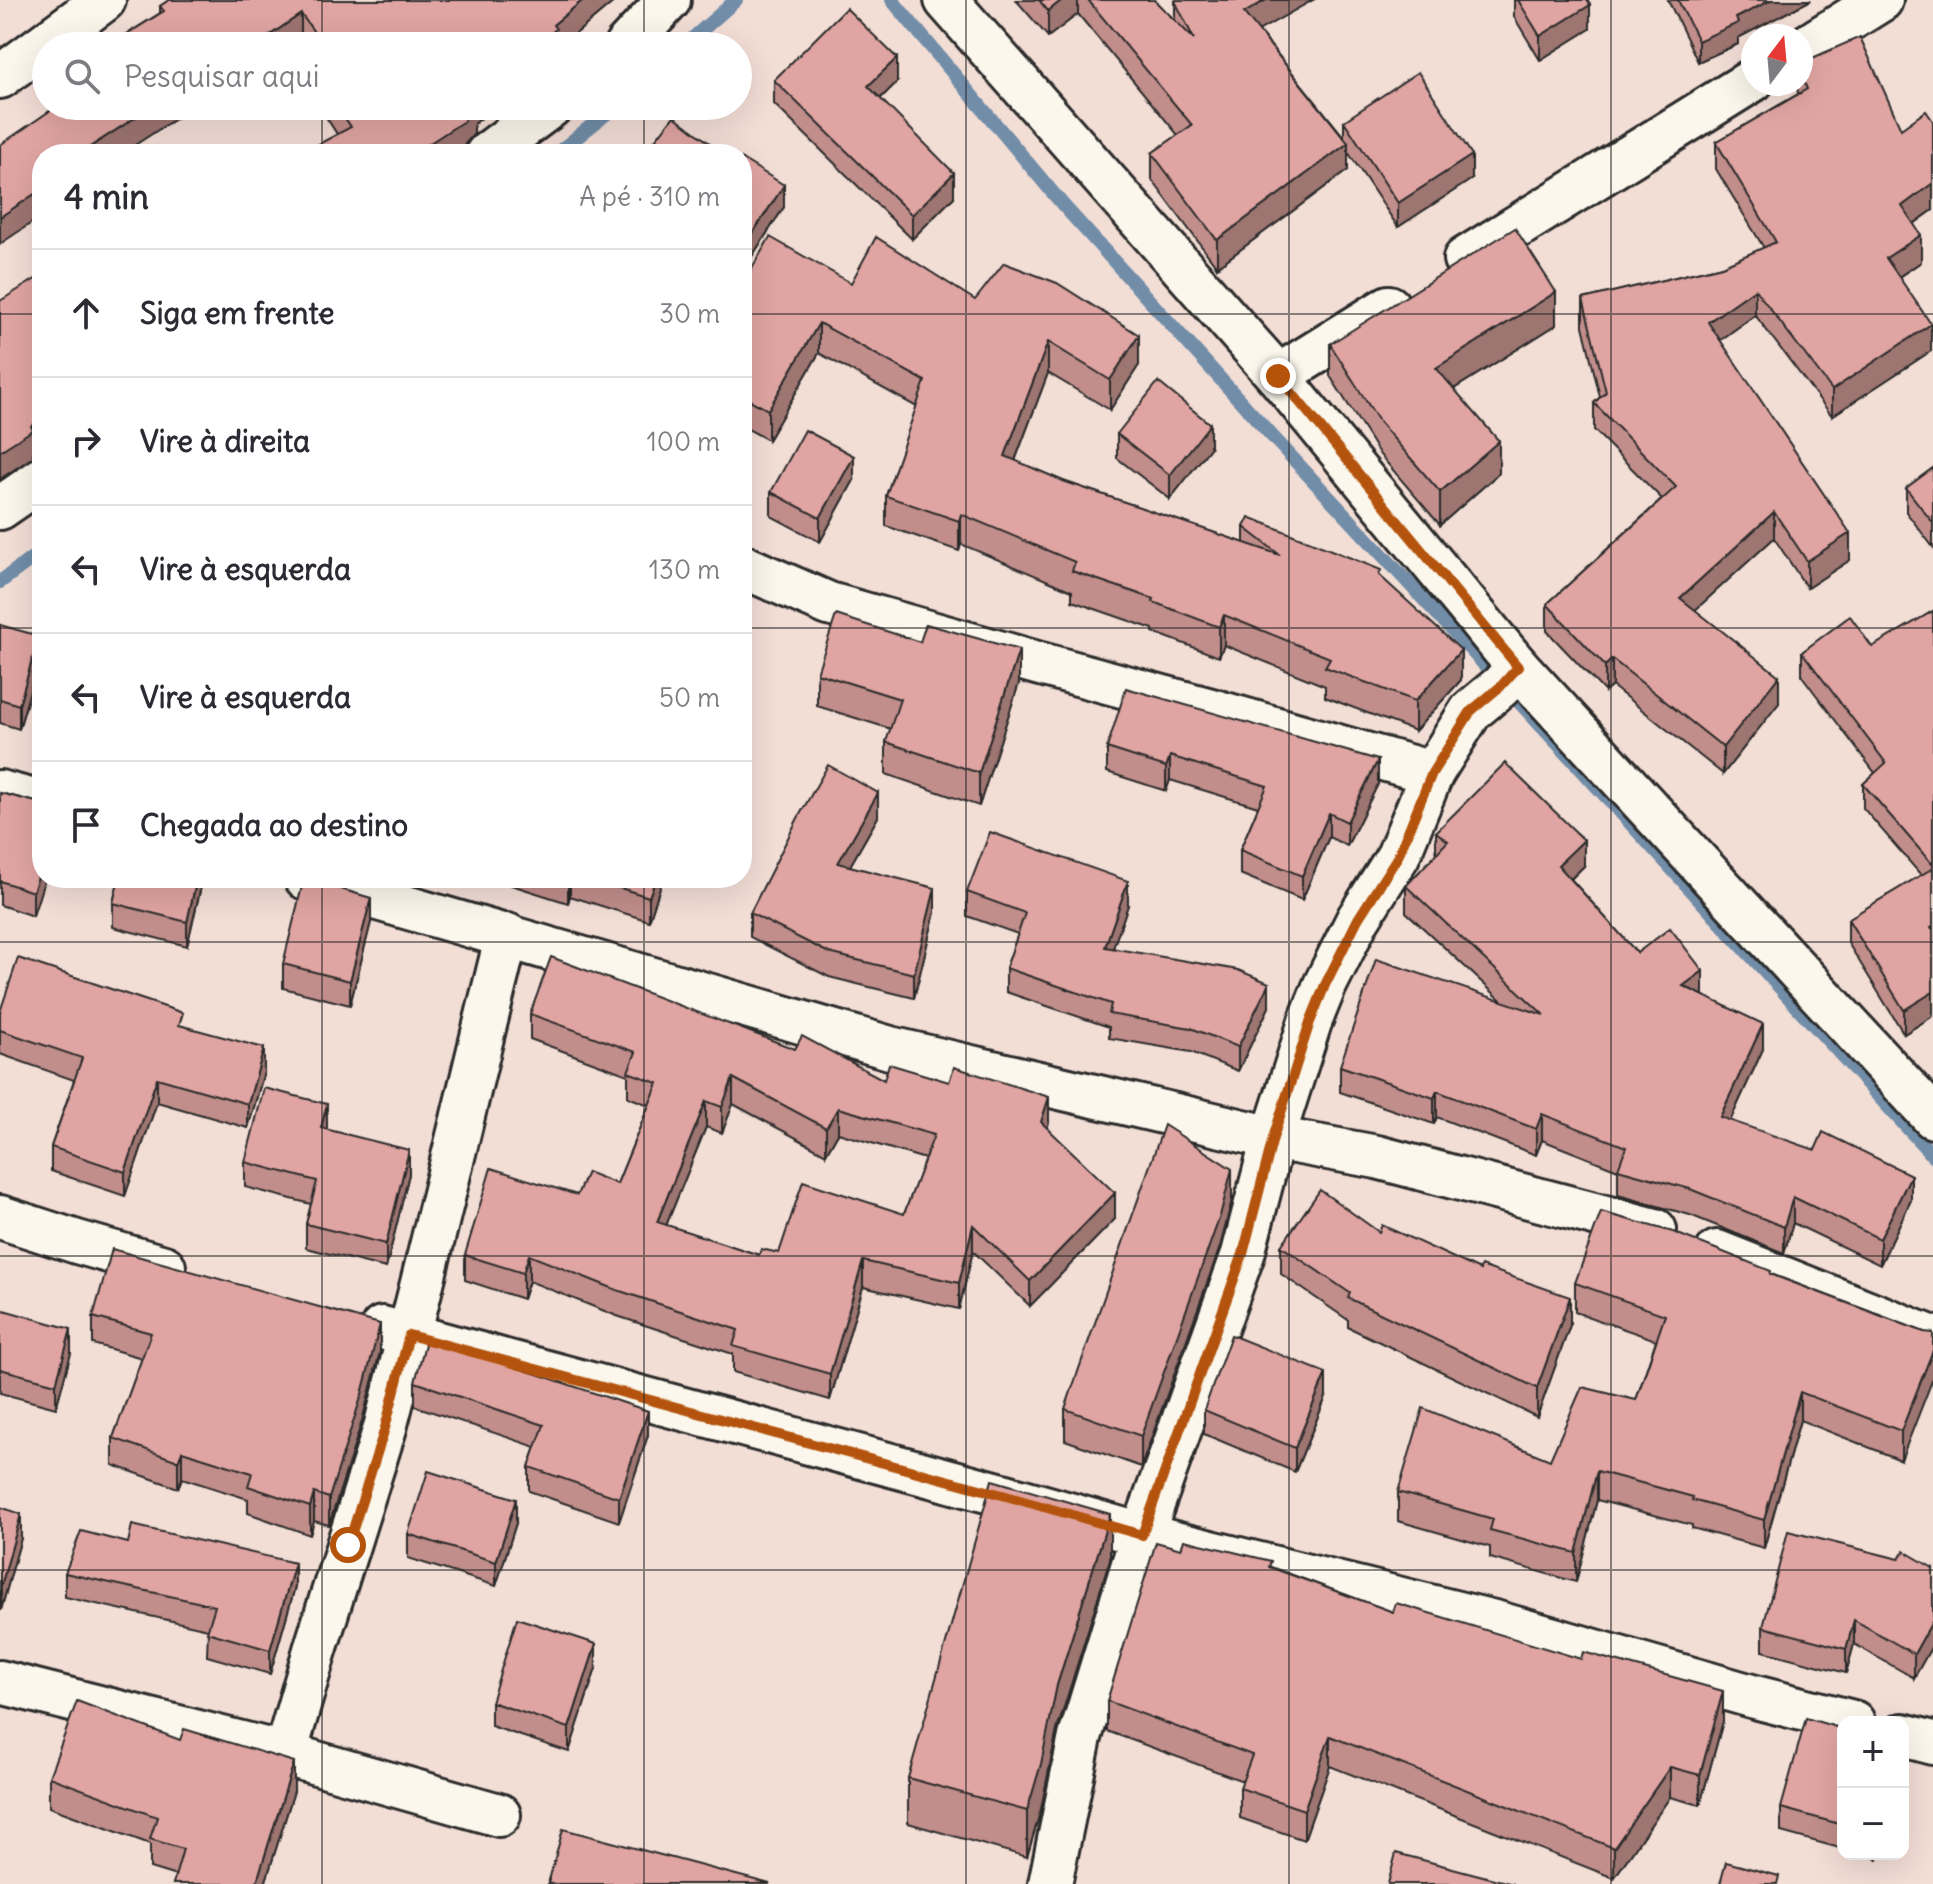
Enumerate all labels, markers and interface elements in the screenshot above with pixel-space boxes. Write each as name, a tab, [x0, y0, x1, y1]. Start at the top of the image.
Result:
north arrow	[1741, 24, 1813, 96]
search box	[32, 32, 752, 120]
icon: search	[60, 54, 104, 98]
text: Pesquisar aqui	[124, 57, 320, 95]
text: 4 min	[64, 175, 149, 218]
text: A pé · 310 m	[579, 180, 720, 213]
icon: ahead	[64, 291, 108, 335]
text: Siga em frente	[140, 294, 334, 332]
text: 30 m	[659, 297, 720, 330]
route end	[1260, 358, 1296, 394]
icon: right	[64, 419, 108, 463]
text: Vire à direita	[140, 422, 310, 460]
text: 100 m	[646, 425, 720, 458]
icon: left	[64, 547, 108, 591]
text: Vire à esquerda	[140, 550, 351, 588]
text: 130 m	[649, 553, 720, 586]
icon: left	[64, 675, 108, 719]
text: Vire à esquerda	[140, 678, 351, 716]
text: 50 m	[659, 681, 720, 714]
icon: arrive	[64, 803, 108, 847]
text: Chegada ao destino	[140, 806, 408, 844]
route start	[330, 1527, 366, 1563]
map controls	[1837, 1716, 1909, 1860]
button: +	[1837, 1716, 1909, 1788]
button: −	[1837, 1788, 1909, 1860]

